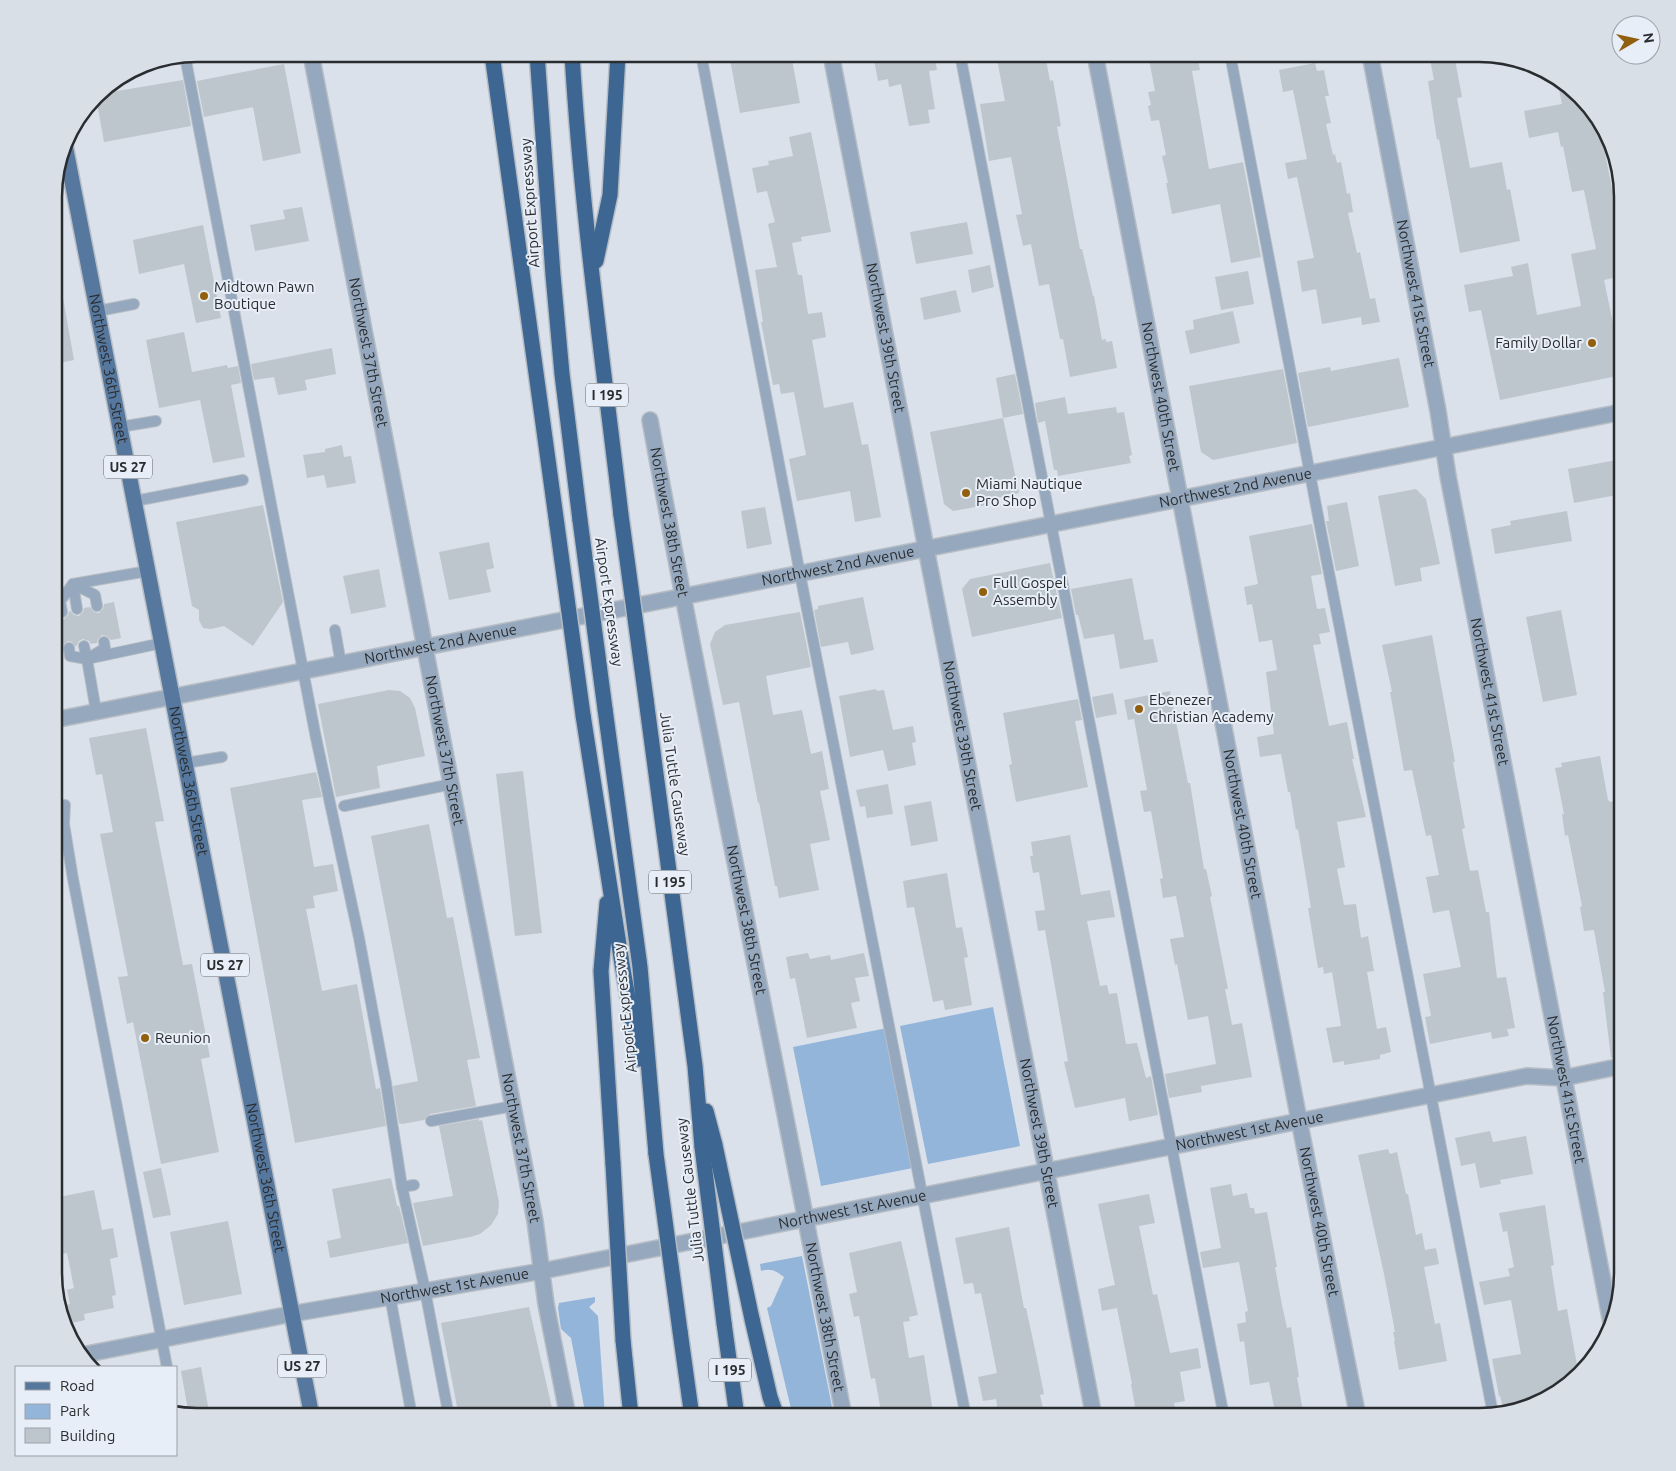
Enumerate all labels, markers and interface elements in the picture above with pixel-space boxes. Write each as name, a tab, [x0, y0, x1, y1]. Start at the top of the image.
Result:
north arrow	[1611, 15, 1661, 65]
text: N	[1640, 32, 1658, 44]
street label: Airport Expressway	[516, 138, 543, 269]
street label: Northwest 41st Street	[1394, 218, 1439, 369]
street label: Northwest 39th Street	[863, 261, 909, 414]
street label: Northwest 37th Street	[346, 276, 392, 429]
place label: Midtown Pawn Boutique	[214, 278, 314, 312]
marker: Midtown Pawn Boutique	[198, 290, 210, 302]
street label: Northwest 36th Street	[86, 292, 132, 445]
street label: Northwest 40th Street	[1138, 320, 1184, 473]
place label: Family Dollar	[1495, 334, 1582, 351]
marker: Family Dollar	[1586, 337, 1598, 349]
road number: I 195	[586, 384, 628, 406]
street label: Northwest 38th Street	[647, 446, 692, 599]
road number: US 27	[104, 456, 152, 478]
street label: Northwest 2nd Avenue	[1158, 464, 1313, 511]
place label: Miami Nautique Pro Shop	[976, 475, 1083, 509]
marker: Miami Nautique Pro Shop	[960, 487, 972, 499]
street label: Airport Expressway	[592, 536, 627, 668]
street label: Northwest 2nd Avenue	[760, 542, 916, 589]
place label: Full Gospel Assembly	[993, 574, 1067, 608]
marker: Full Gospel Assembly	[977, 586, 989, 598]
street label: Northwest 41st Street	[1468, 616, 1513, 767]
street label: Northwest 2nd Avenue	[363, 620, 518, 667]
street label: Northwest 39th Street	[940, 659, 986, 812]
street label: Northwest 37th Street	[422, 674, 468, 827]
place label: Ebenezer Christian Academy	[1149, 691, 1273, 725]
marker: Ebenezer Christian Academy	[1133, 703, 1145, 715]
street label: Northwest 36th Street	[166, 705, 212, 857]
street label: Julia Tuttle Causeway	[657, 711, 694, 857]
street label: Northwest 40th Street	[1220, 748, 1266, 900]
street label: Northwest 38th Street	[724, 843, 770, 996]
road number: I 195	[649, 870, 691, 894]
street label: Airport Expressway	[609, 942, 640, 1074]
road number: US 27	[201, 954, 249, 976]
street label: Northwest 41st Street	[1544, 1014, 1589, 1165]
place label: Reunion	[155, 1029, 211, 1046]
marker: Reunion	[139, 1032, 151, 1044]
street label: Northwest 39th Street	[1017, 1057, 1062, 1210]
street label: Northwest 37th Street	[499, 1072, 544, 1224]
street label: Northwest 36th Street	[243, 1101, 289, 1254]
street label: Northwest 1st Avenue	[1174, 1107, 1325, 1153]
street label: Julia Tuttle Causeway	[672, 1117, 707, 1263]
street label: Northwest 40th Street	[1297, 1145, 1343, 1298]
street label: Northwest 1st Avenue	[777, 1186, 928, 1232]
street label: Northwest 38th Street	[802, 1241, 848, 1393]
street label: Northwest 1st Avenue	[379, 1264, 530, 1307]
road number: US 27	[278, 1354, 326, 1378]
road number: I 195	[709, 1358, 751, 1382]
legend	[15, 1366, 178, 1456]
text: Road	[60, 1377, 95, 1394]
text: Park	[60, 1402, 90, 1419]
text: Building	[60, 1427, 115, 1444]

